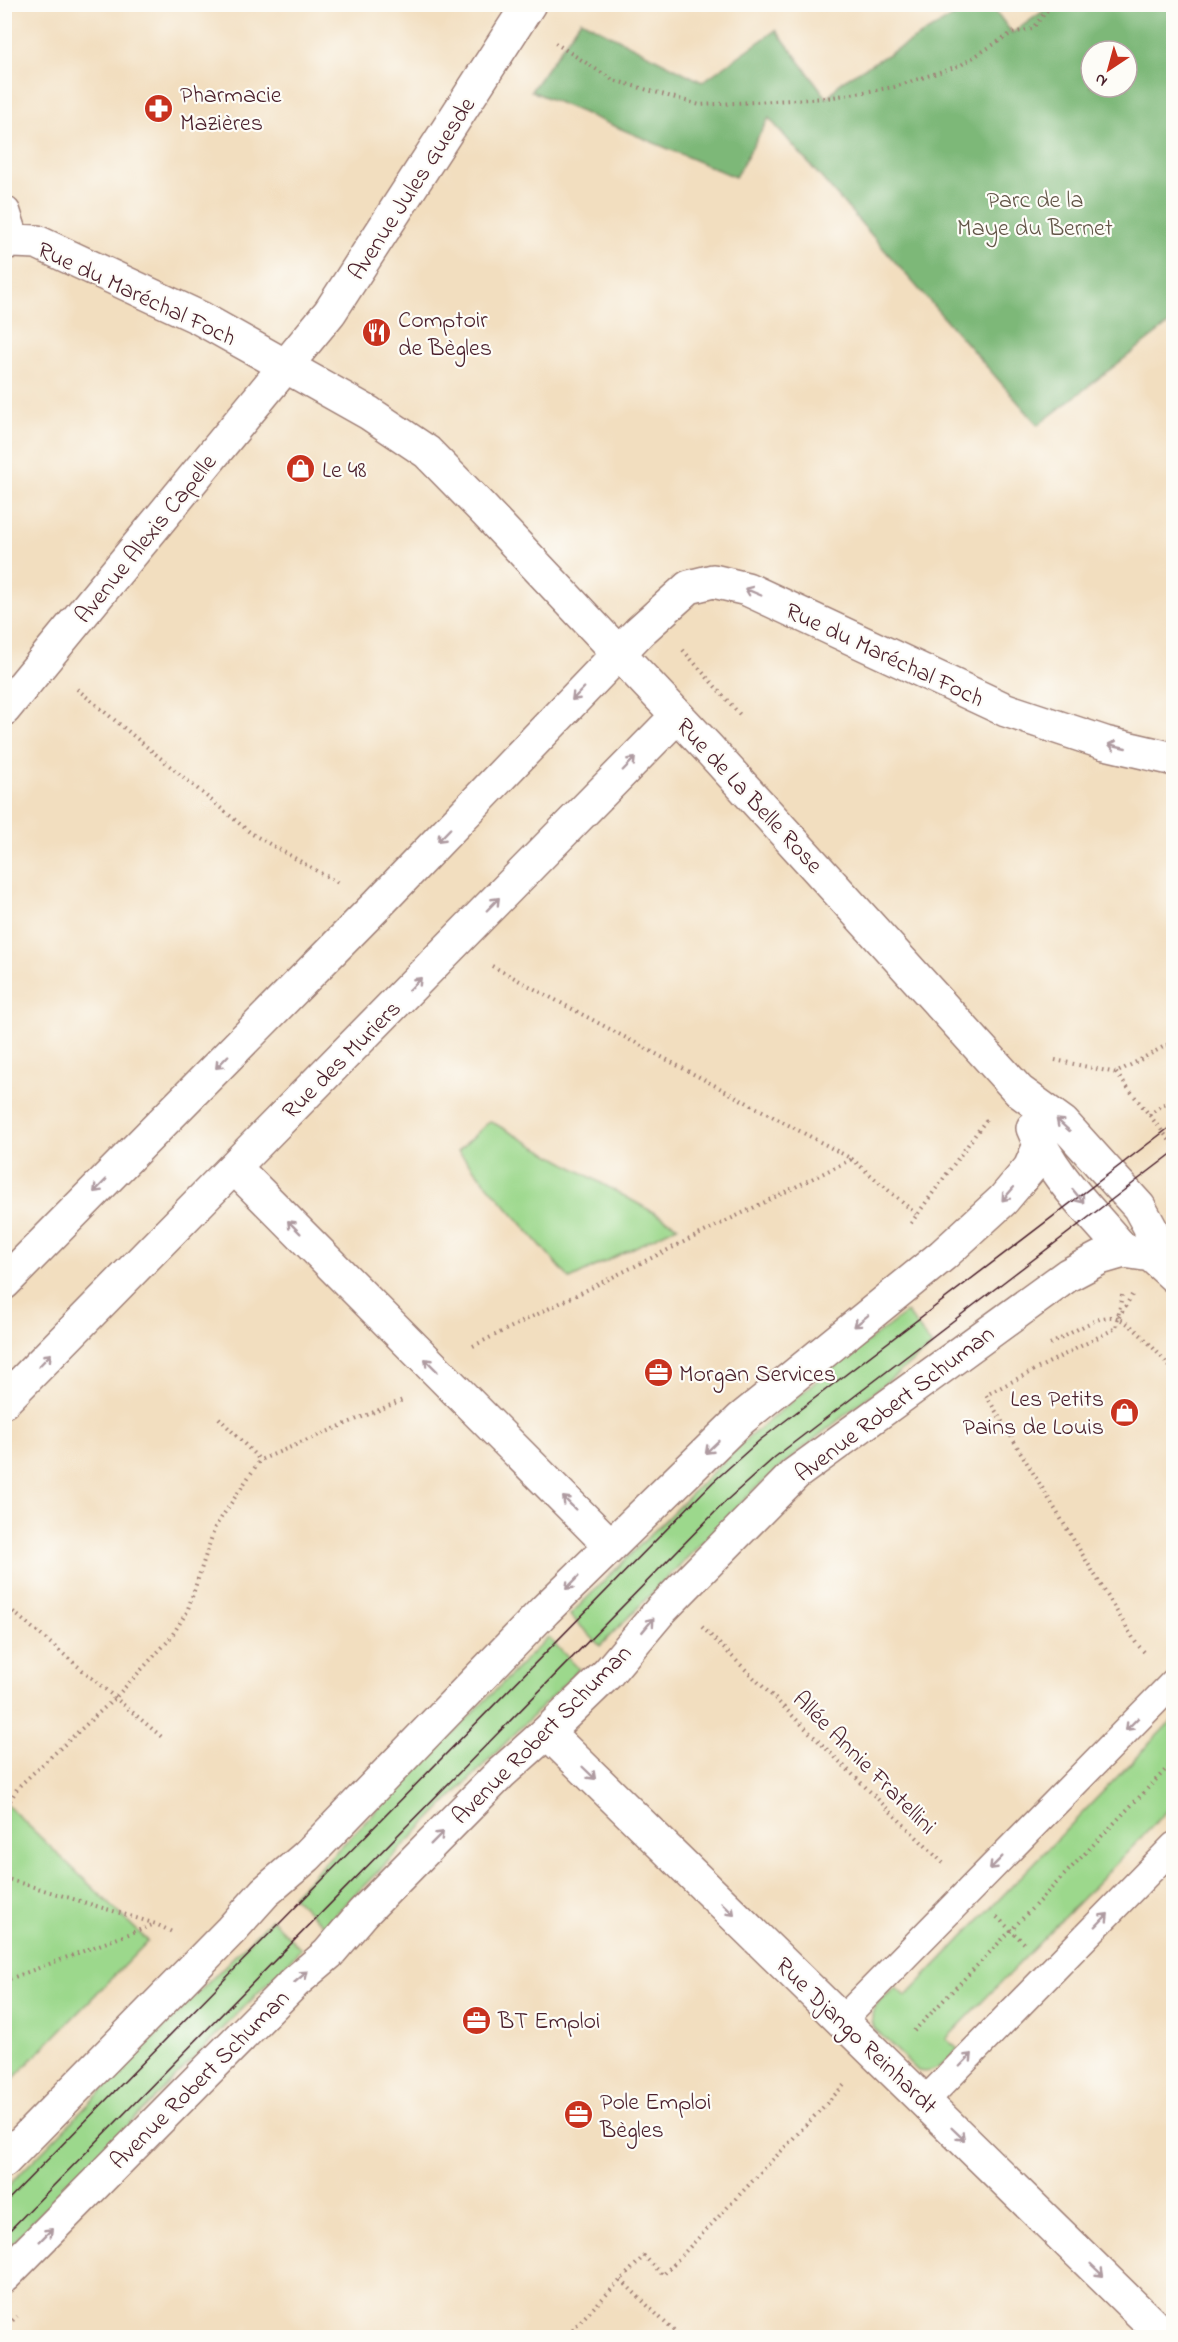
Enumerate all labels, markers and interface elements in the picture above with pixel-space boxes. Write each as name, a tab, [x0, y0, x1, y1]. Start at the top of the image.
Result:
north arrow	[1079, 39, 1139, 99]
text: N	[1090, 67, 1113, 92]
place label: Pharmacie Mazières	[180, 79, 282, 142]
street label: Avenue Jules Guesde	[341, 91, 486, 288]
pharmacy icon: Pharmacie Mazières	[143, 92, 175, 124]
park label: Parc de la Maye du Bernet	[957, 184, 1113, 248]
street label: Rue du Maréchal Foch	[31, 234, 241, 357]
place label: Comptoir de Bègles	[398, 304, 492, 367]
restaurant icon: Comptoir de Bègles	[361, 317, 393, 349]
street label: Avenue Alexis Capelle	[67, 447, 227, 632]
shop icon: Le 48	[285, 453, 317, 485]
place label: Le 48	[322, 454, 367, 489]
one-way arrow	[744, 586, 762, 597]
street label: Rue du Maréchal Foch	[779, 595, 989, 718]
one-way arrow	[571, 686, 586, 701]
street label: Rue de La Belle Rose	[666, 711, 830, 883]
one-way arrow	[1107, 739, 1126, 751]
one-way arrow	[622, 756, 636, 771]
one-way arrow	[436, 828, 451, 843]
one-way arrow	[486, 896, 501, 911]
one-way arrow	[407, 977, 422, 992]
street label: Rue des Muriers	[275, 993, 410, 1128]
one-way arrow	[215, 1055, 229, 1070]
one-way arrow	[1056, 1118, 1071, 1132]
one-way arrow	[92, 1179, 107, 1194]
one-way arrow	[1002, 1186, 1015, 1202]
one-way arrow	[1071, 1188, 1084, 1204]
one-way arrow	[286, 1220, 301, 1235]
one-way arrow	[853, 1315, 869, 1328]
street label: Avenue Robert Schuman	[788, 1318, 1003, 1492]
one-way arrow	[38, 1352, 53, 1367]
office icon: Morgan Services	[642, 1357, 674, 1389]
one-way arrow	[424, 1358, 439, 1373]
place label: Morgan Services	[679, 1358, 836, 1393]
place label: Les Petits Pains de Louis	[962, 1383, 1104, 1446]
shop icon: Les Petits Pains de Louis	[1109, 1396, 1141, 1428]
one-way arrow	[704, 1439, 719, 1454]
one-way arrow	[561, 1496, 576, 1511]
one-way arrow	[565, 1575, 580, 1590]
one-way arrow	[641, 1618, 655, 1633]
street label: Avenue Robert Schuman	[445, 1638, 641, 1834]
street label: Allée Annie Fratellini	[783, 1684, 943, 1844]
one-way arrow	[1125, 1717, 1140, 1731]
one-way arrow	[581, 1766, 596, 1781]
one-way arrow	[430, 1830, 444, 1845]
one-way arrow	[988, 1856, 1003, 1871]
one-way arrow	[721, 1902, 736, 1917]
one-way arrow	[1095, 1912, 1109, 1927]
street label: Rue Django Reinhardt	[766, 1950, 944, 2124]
one-way arrow	[293, 1970, 308, 1984]
street label: Avenue Robert Schuman	[103, 1983, 299, 2179]
office icon: BT Emploi	[461, 2004, 493, 2036]
place label: BT Emploi	[497, 2005, 600, 2040]
one-way arrow	[959, 2052, 973, 2067]
place label: Pole Emploi Bègles	[599, 2086, 711, 2149]
office icon: Pole Emploi Bègles	[563, 2099, 595, 2131]
one-way arrow	[950, 2127, 965, 2141]
one-way arrow	[38, 2227, 53, 2242]
one-way arrow	[1090, 2263, 1105, 2278]

